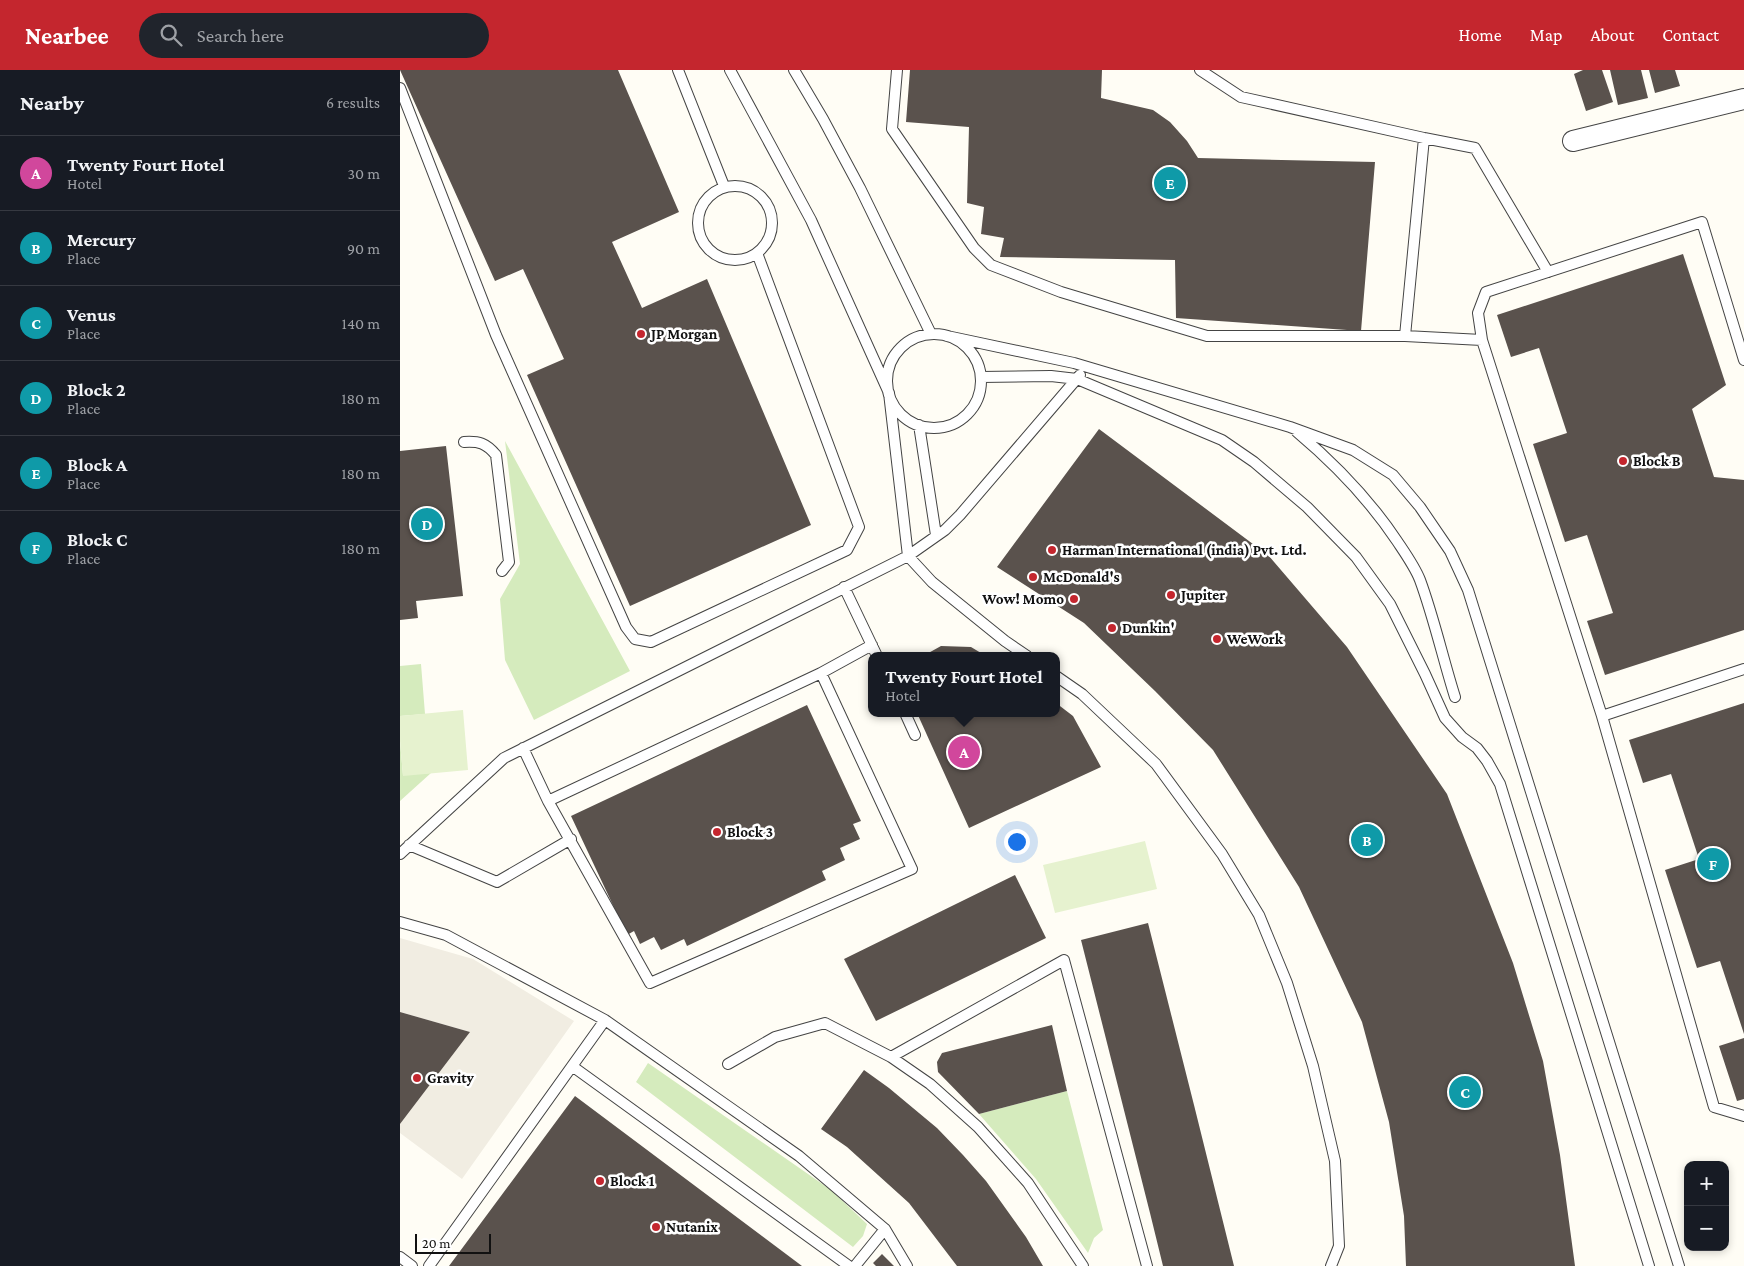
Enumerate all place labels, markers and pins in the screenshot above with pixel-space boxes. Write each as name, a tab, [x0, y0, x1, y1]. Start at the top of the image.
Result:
pin: E	[1154, 164, 1186, 202]
place label: JP Morgan	[649, 326, 718, 342]
marker: JP Morgan	[635, 328, 647, 340]
place label: Block B	[1633, 453, 1681, 469]
marker: Block B	[1617, 455, 1629, 467]
pin: D	[411, 505, 443, 543]
place label: Harman International (india) Pvt. Ltd.	[1062, 542, 1307, 559]
marker: Harman International (india) Pvt. Ltd.	[1046, 544, 1058, 556]
place label: McDonald's	[1043, 569, 1120, 585]
marker: McDonald's	[1027, 571, 1039, 583]
place label: Jupiter	[1179, 587, 1225, 603]
marker: Jupiter	[1165, 589, 1177, 601]
place label: Wow! Momo	[981, 591, 1064, 607]
marker: Wow! Momo	[1068, 593, 1080, 605]
place label: Dunkin'	[1122, 620, 1175, 636]
marker: Dunkin'	[1106, 622, 1118, 634]
place label: WeWork	[1226, 631, 1284, 647]
marker: WeWork	[1211, 633, 1223, 645]
pin: A	[948, 733, 980, 771]
pin: B	[1351, 821, 1383, 859]
place label: Block 3	[727, 824, 773, 840]
marker: Block 3	[711, 826, 723, 838]
pin: F	[1697, 845, 1729, 883]
place label: Gravity	[427, 1070, 475, 1086]
marker: Gravity	[411, 1072, 423, 1084]
pin: C	[1449, 1073, 1481, 1111]
place label: Block 1	[610, 1173, 655, 1189]
marker: Block 1	[594, 1175, 606, 1187]
place label: Nutanix	[666, 1219, 718, 1235]
marker: Nutanix	[650, 1221, 662, 1233]

